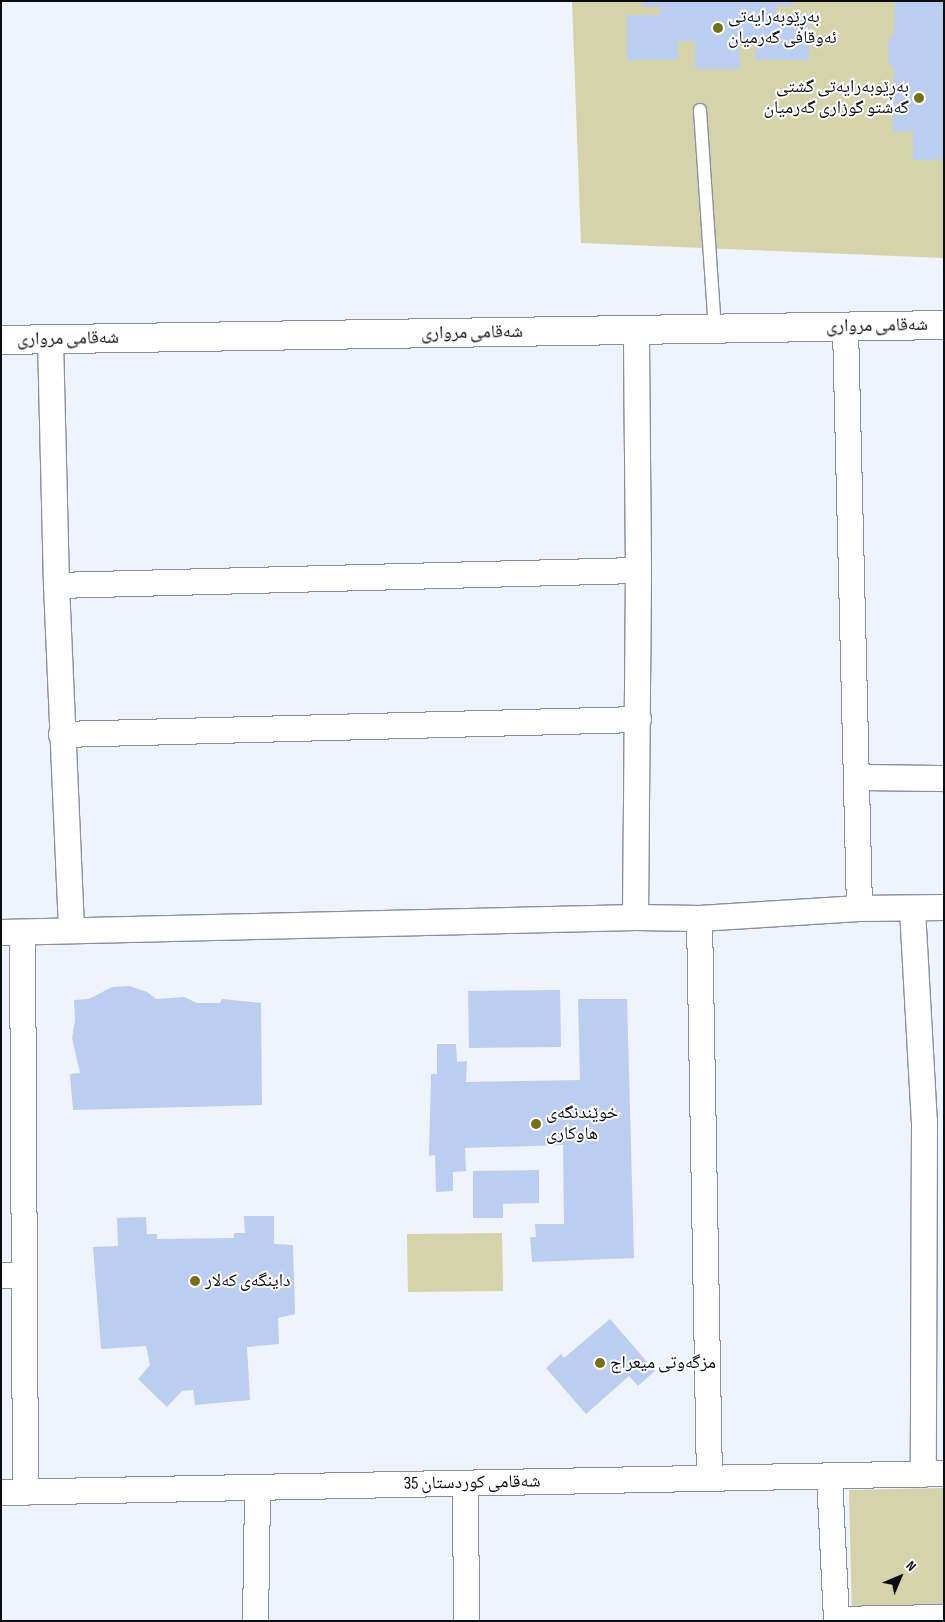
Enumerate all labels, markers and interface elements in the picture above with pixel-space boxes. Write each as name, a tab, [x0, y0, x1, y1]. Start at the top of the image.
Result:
place label: بەڕێوبەرایەتی ئەوقافی گەرمیان	[728, 7, 837, 50]
marker: بەڕێوبەرایەتی ئەوقافی گەرمیان	[712, 22, 724, 34]
place label: بەڕێوبەرایەتی گشتی گەشتو گوزاری گەرمیان	[763, 77, 909, 120]
marker: بەڕێوبەرایەتی گشتی گەشتو گوزاری گەرمیان	[913, 92, 925, 104]
street label: شەقامی مرواری	[826, 314, 928, 338]
street label: شەقامی مرواری	[421, 321, 523, 345]
street label: شەقامی مرواری	[17, 327, 119, 351]
place label: خوێندنگەی هاوکاری	[546, 1103, 618, 1146]
marker: خوێندنگەی هاوکاری	[530, 1118, 542, 1130]
place label: داینگەی کەلار	[205, 1270, 290, 1292]
marker: داینگەی کەلار	[189, 1275, 201, 1287]
place label: مزگەوتی میعراج	[610, 1352, 716, 1374]
marker: مزگەوتی میعراج	[594, 1357, 606, 1369]
street label: شەقامی کوردستان 35	[403, 1471, 541, 1495]
north arrow	[875, 1552, 925, 1602]
text: N	[902, 1557, 920, 1575]

